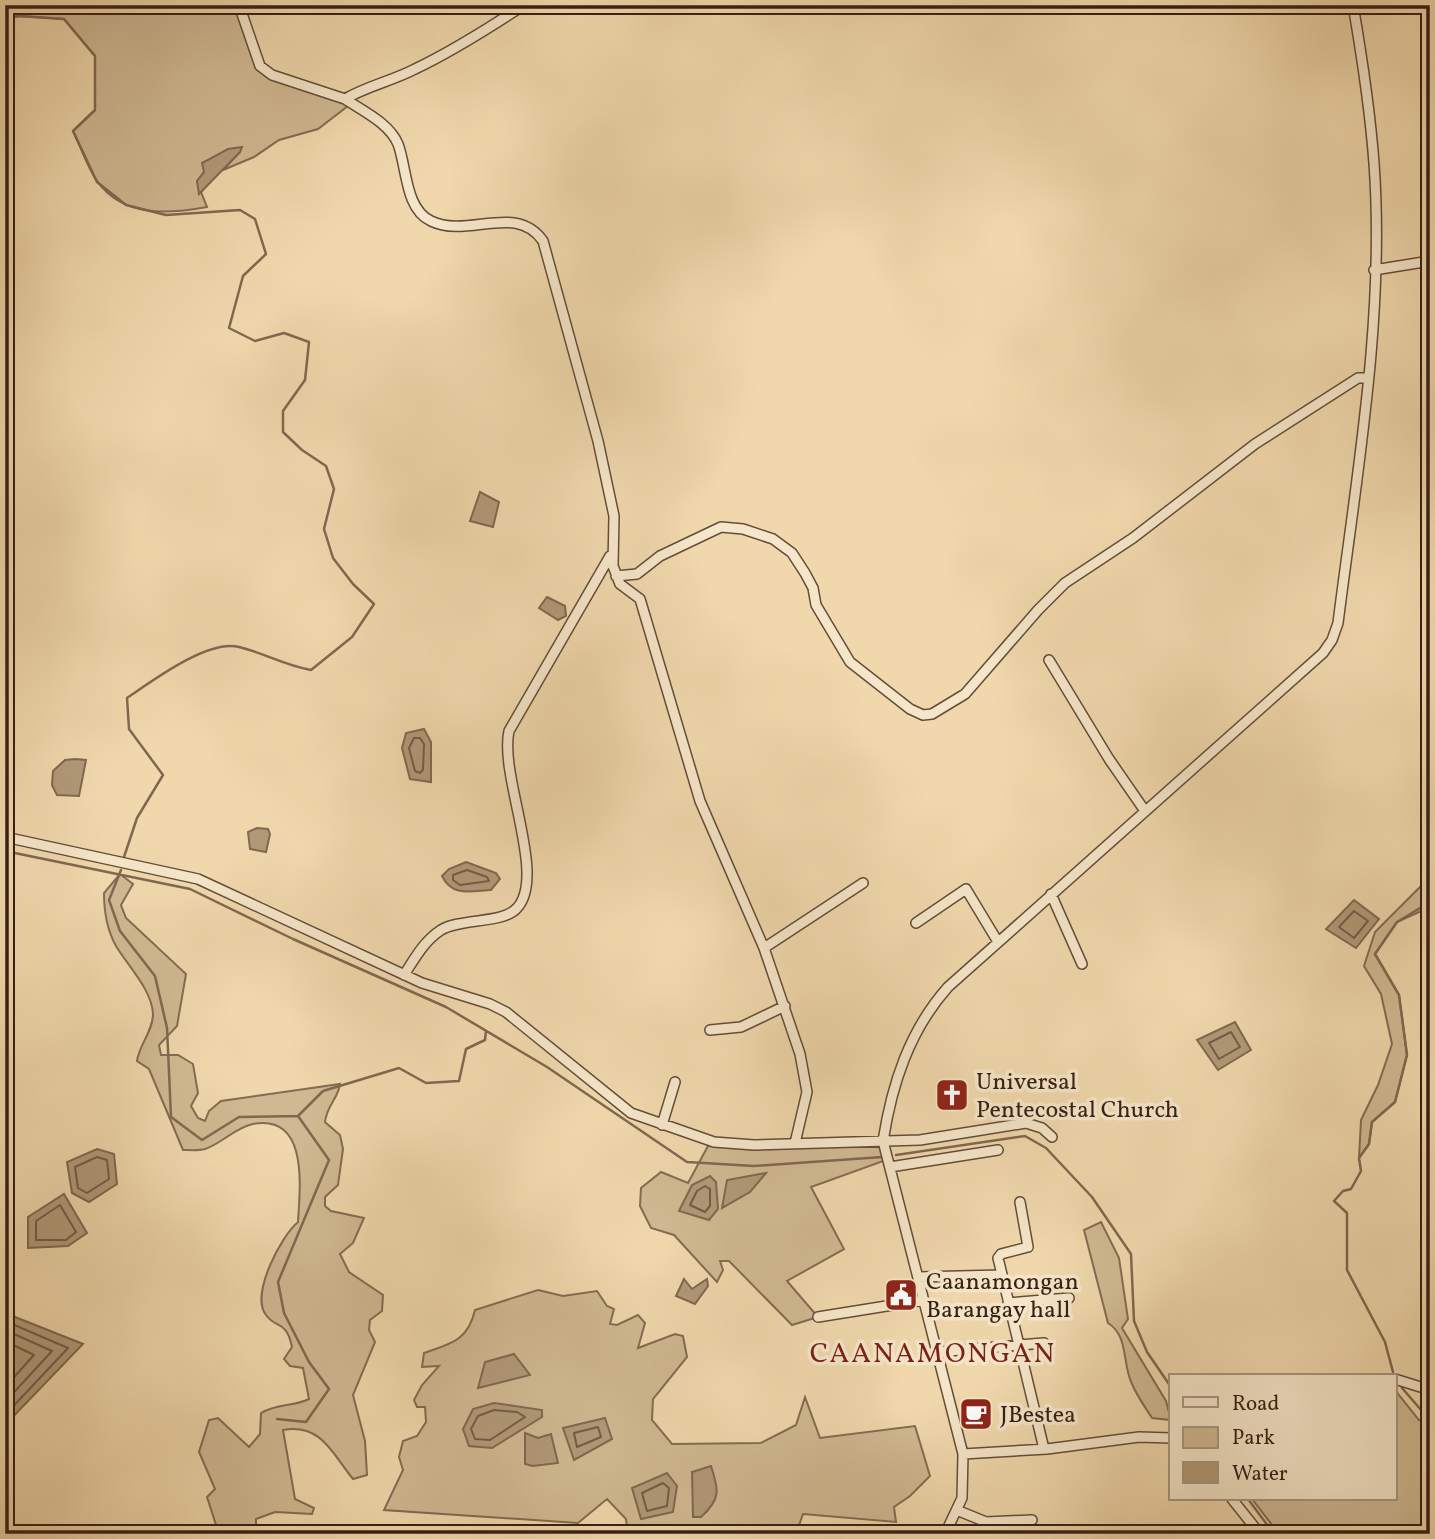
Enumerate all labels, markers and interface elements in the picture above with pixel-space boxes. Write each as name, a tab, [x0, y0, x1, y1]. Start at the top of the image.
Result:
place label: Universal Pentecostal Church	[976, 1066, 1179, 1128]
church icon: Universal Pentecostal Church	[933, 1076, 971, 1114]
place label: Caanamongan Barangay hall	[926, 1266, 1079, 1328]
public building icon: Caanamongan Barangay hall	[882, 1276, 920, 1314]
district label: CAANAMONGAN	[810, 1335, 1056, 1374]
legend	[1169, 1374, 1396, 1500]
text: Road	[1232, 1390, 1279, 1419]
cafe icon: JBestea	[957, 1395, 995, 1433]
place label: JBestea	[1000, 1399, 1076, 1433]
text: Park	[1232, 1424, 1275, 1453]
text: Water	[1232, 1460, 1288, 1489]

